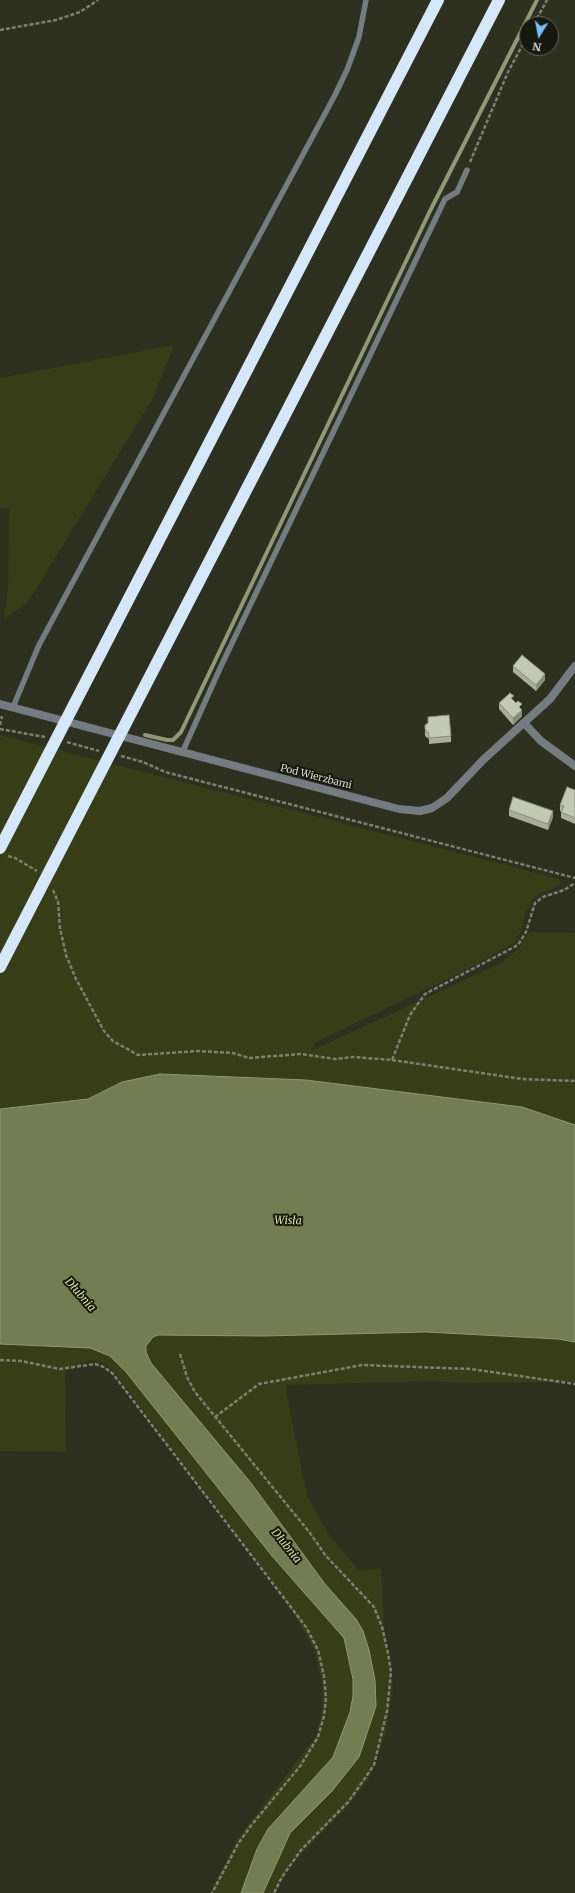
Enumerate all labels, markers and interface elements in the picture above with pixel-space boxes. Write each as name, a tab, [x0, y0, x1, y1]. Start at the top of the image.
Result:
north arrow	[519, 16, 559, 56]
text: N	[532, 39, 543, 54]
street label: Pod Wierzbami	[279, 762, 353, 792]
water label: Wisła	[274, 1214, 302, 1228]
water label: Dłubnia	[62, 1276, 98, 1314]
water label: Dłubnia	[268, 1526, 304, 1566]

